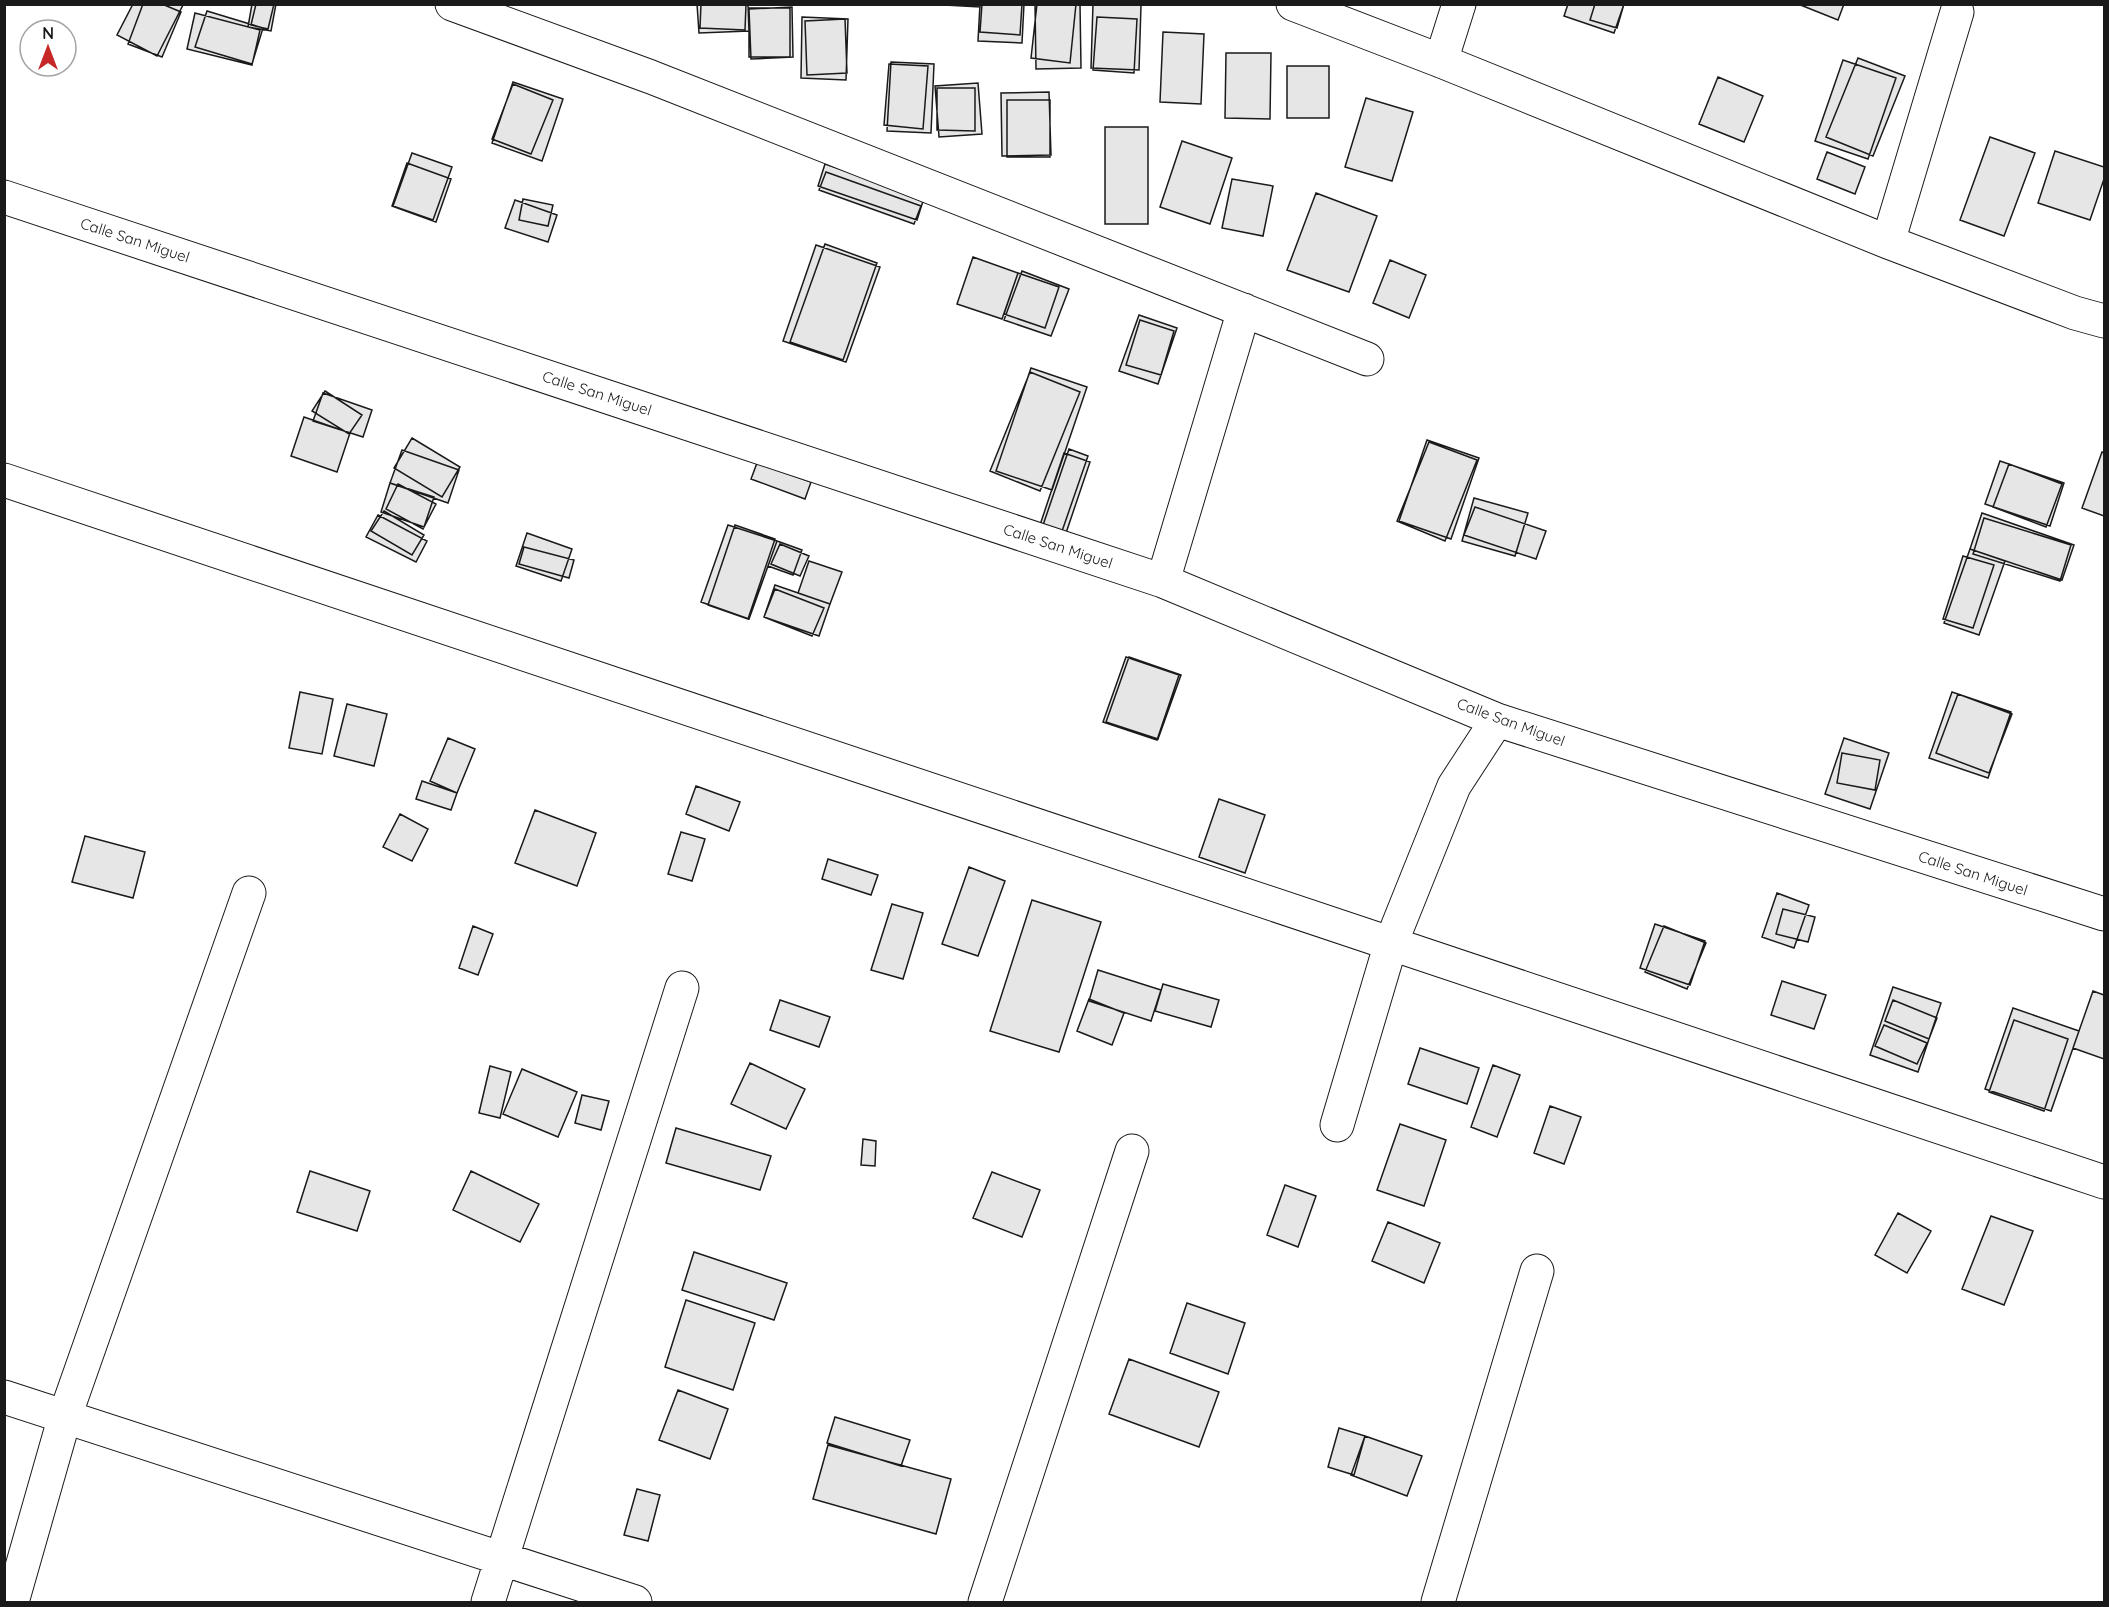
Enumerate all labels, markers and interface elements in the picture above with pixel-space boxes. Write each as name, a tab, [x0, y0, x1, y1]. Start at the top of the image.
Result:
north arrow	[18, 18, 78, 78]
text: N	[42, 23, 54, 43]
street label: Calle San Miguel	[78, 213, 192, 267]
street label: Calle San Miguel	[540, 366, 654, 420]
street label: Calle San Miguel	[1001, 519, 1115, 573]
street label: Calle San Miguel	[1454, 694, 1568, 750]
street label: Calle San Miguel	[1916, 846, 2030, 900]

